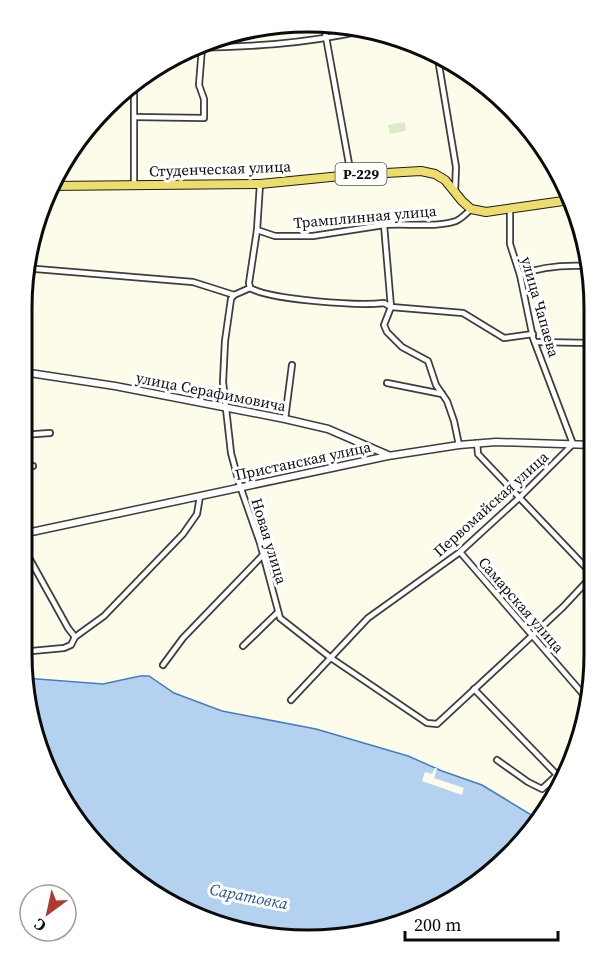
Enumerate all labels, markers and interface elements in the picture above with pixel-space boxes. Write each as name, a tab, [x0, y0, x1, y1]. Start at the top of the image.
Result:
street label: Студенческая улица	[149, 156, 292, 181]
road number: Р-229	[336, 163, 386, 185]
street label: Трамплинная улица	[293, 200, 438, 233]
street label: улица Чапаева	[516, 254, 565, 360]
street label: улица Серафимовича	[134, 367, 288, 416]
street label: Пристанская улица	[233, 436, 373, 485]
street label: Первомайская улица	[428, 446, 553, 561]
street label: Новая улица	[246, 495, 293, 587]
street label: Самарская улица	[474, 552, 569, 657]
water label: Саратовка	[208, 878, 290, 914]
north arrow	[18, 883, 78, 943]
scale bar	[405, 904, 558, 942]
text: 200 m	[414, 912, 461, 937]
text: С	[30, 914, 50, 938]

